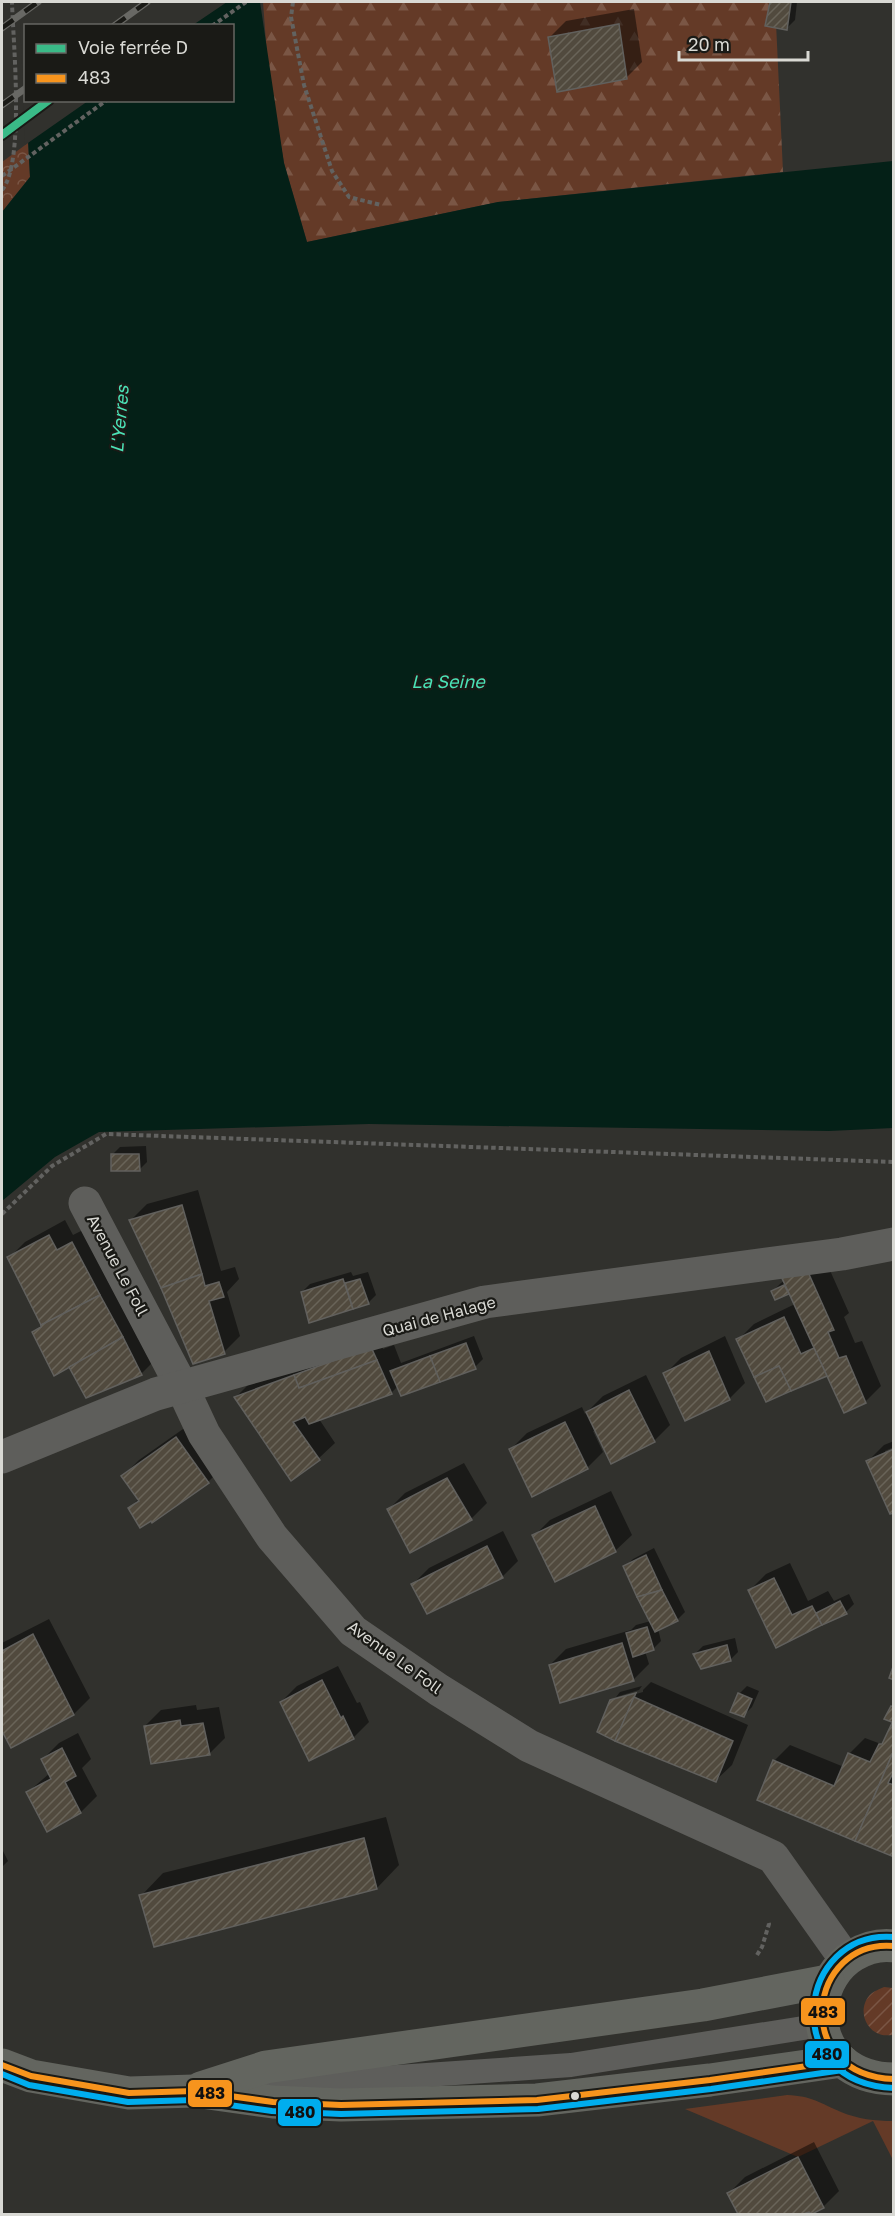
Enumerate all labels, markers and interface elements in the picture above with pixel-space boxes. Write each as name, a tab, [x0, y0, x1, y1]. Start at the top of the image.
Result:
legend	[24, 24, 234, 102]
scale bar	[679, 24, 808, 62]
text: 20 m	[688, 33, 730, 55]
text: Voie ferrée D	[78, 36, 188, 58]
text: 483	[78, 66, 111, 88]
water label: L'Yerres	[105, 383, 133, 453]
water label: La Seine	[411, 670, 486, 692]
street label: Avenue Le Foll	[83, 1211, 153, 1319]
street label: Quai de Halage	[380, 1291, 498, 1341]
street label: Avenue Le Foll	[344, 1616, 446, 1698]
line badge: 483	[800, 1997, 846, 2026]
text: 483	[808, 2002, 838, 2022]
line badge: 480	[804, 2040, 850, 2069]
text: 480	[812, 2044, 842, 2064]
line badge: 483	[187, 2079, 233, 2108]
text: 483	[195, 2083, 225, 2103]
unlabelled marker	[569, 2090, 581, 2102]
line badge: 480	[277, 2098, 322, 2127]
text: 480	[285, 2102, 315, 2122]

